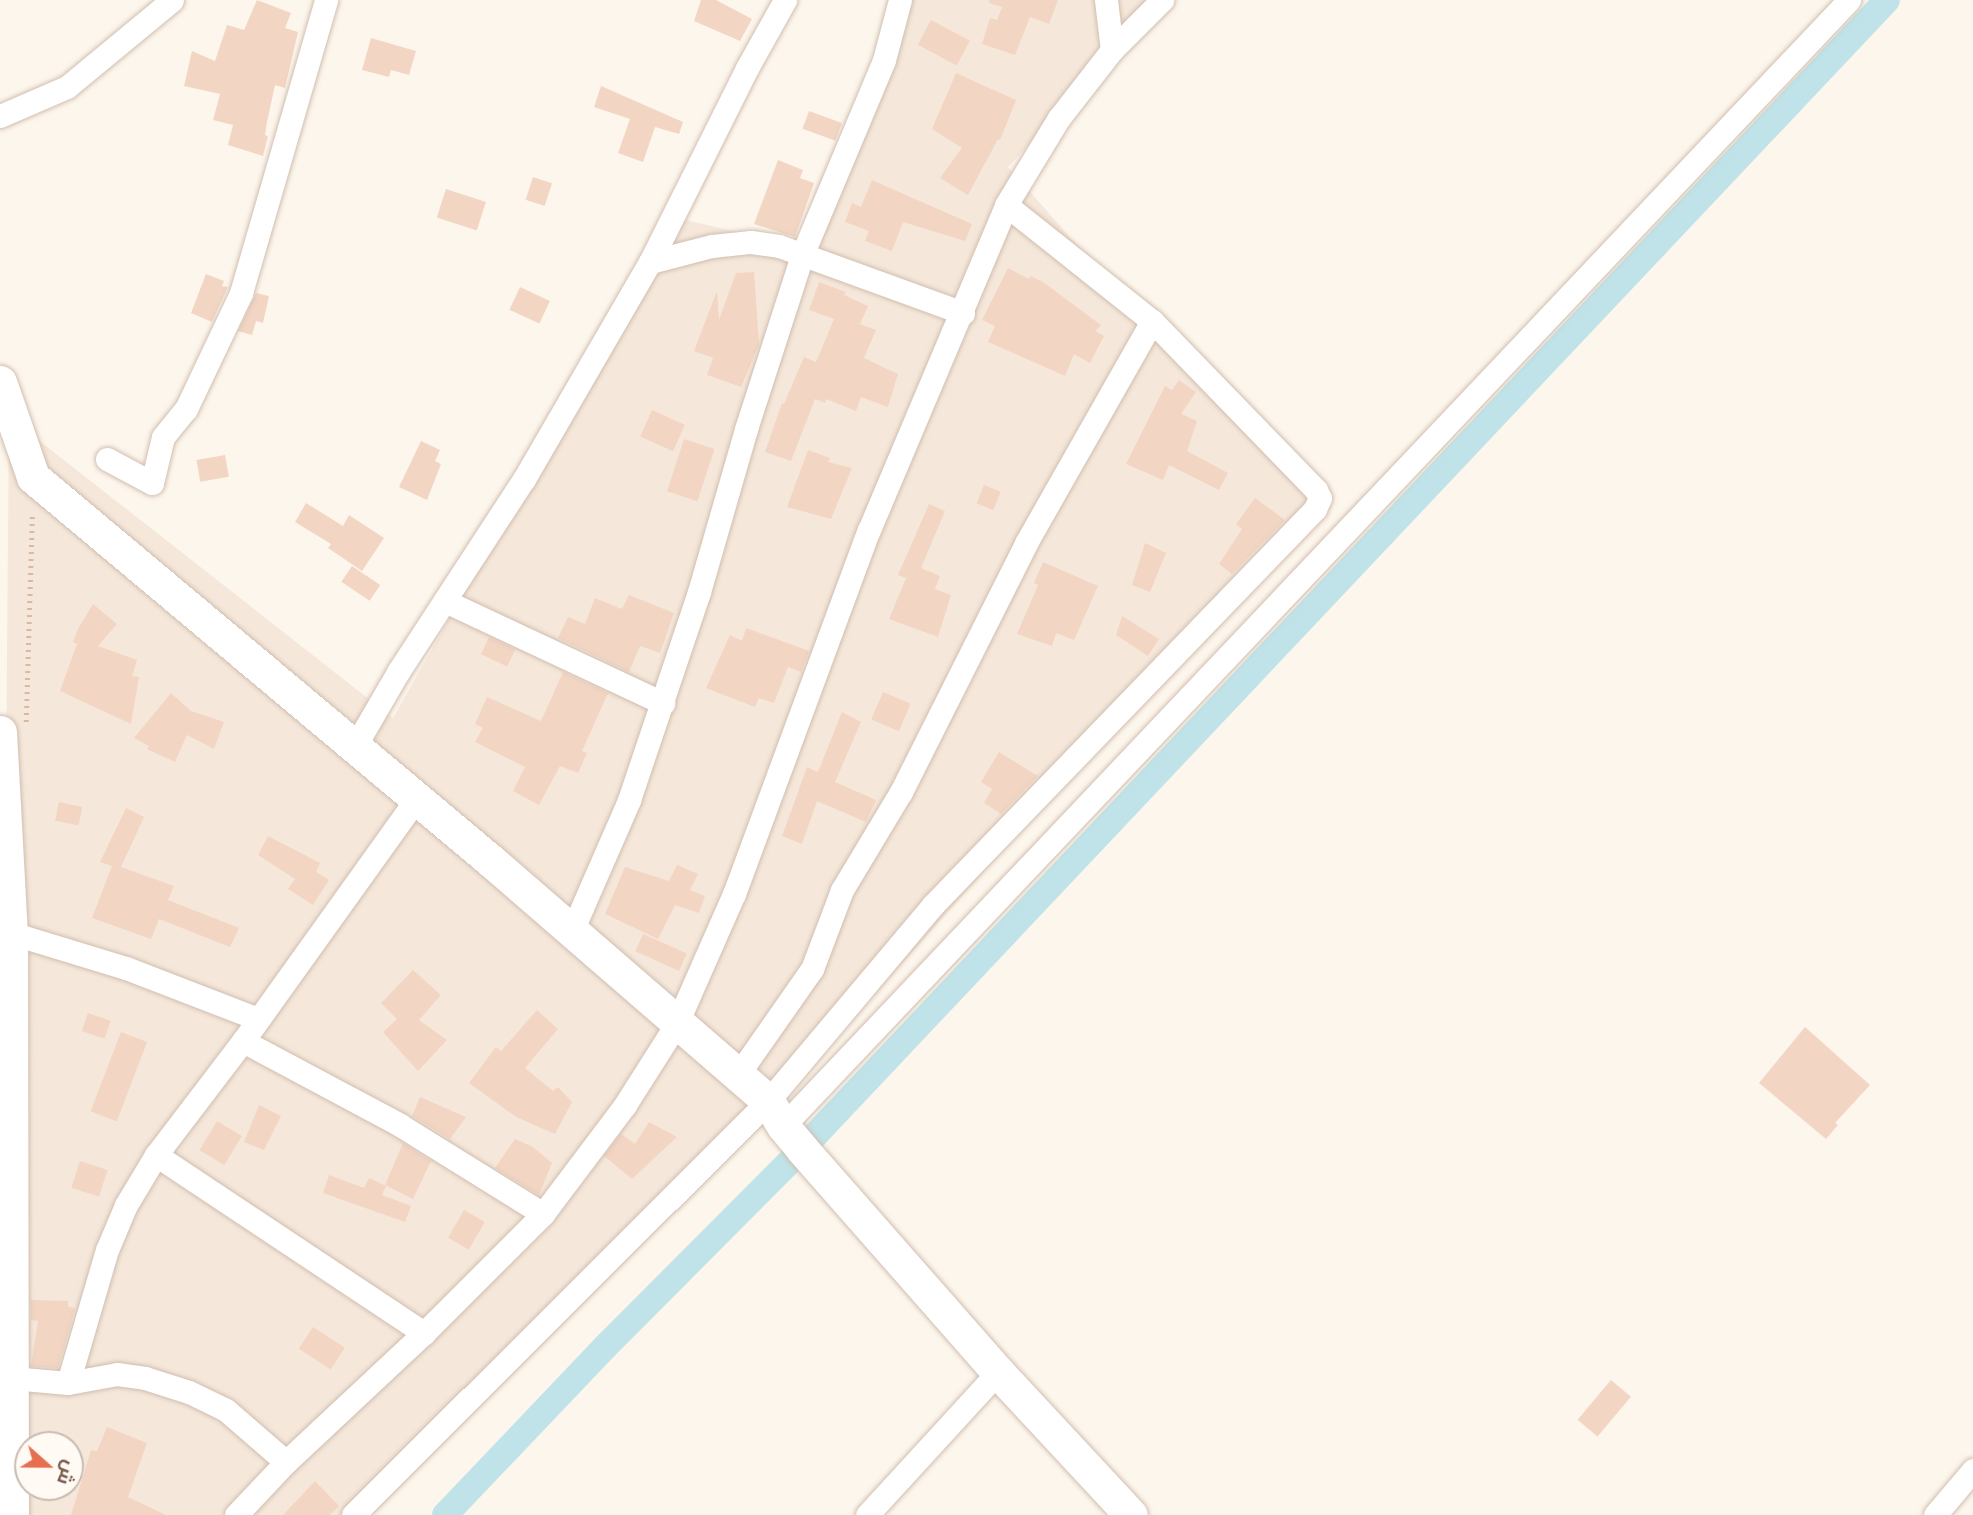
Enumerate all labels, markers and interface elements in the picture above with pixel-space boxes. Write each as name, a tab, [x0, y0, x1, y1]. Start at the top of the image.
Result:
north arrow	[14, 1431, 84, 1501]
text: ش	[50, 1457, 83, 1489]

